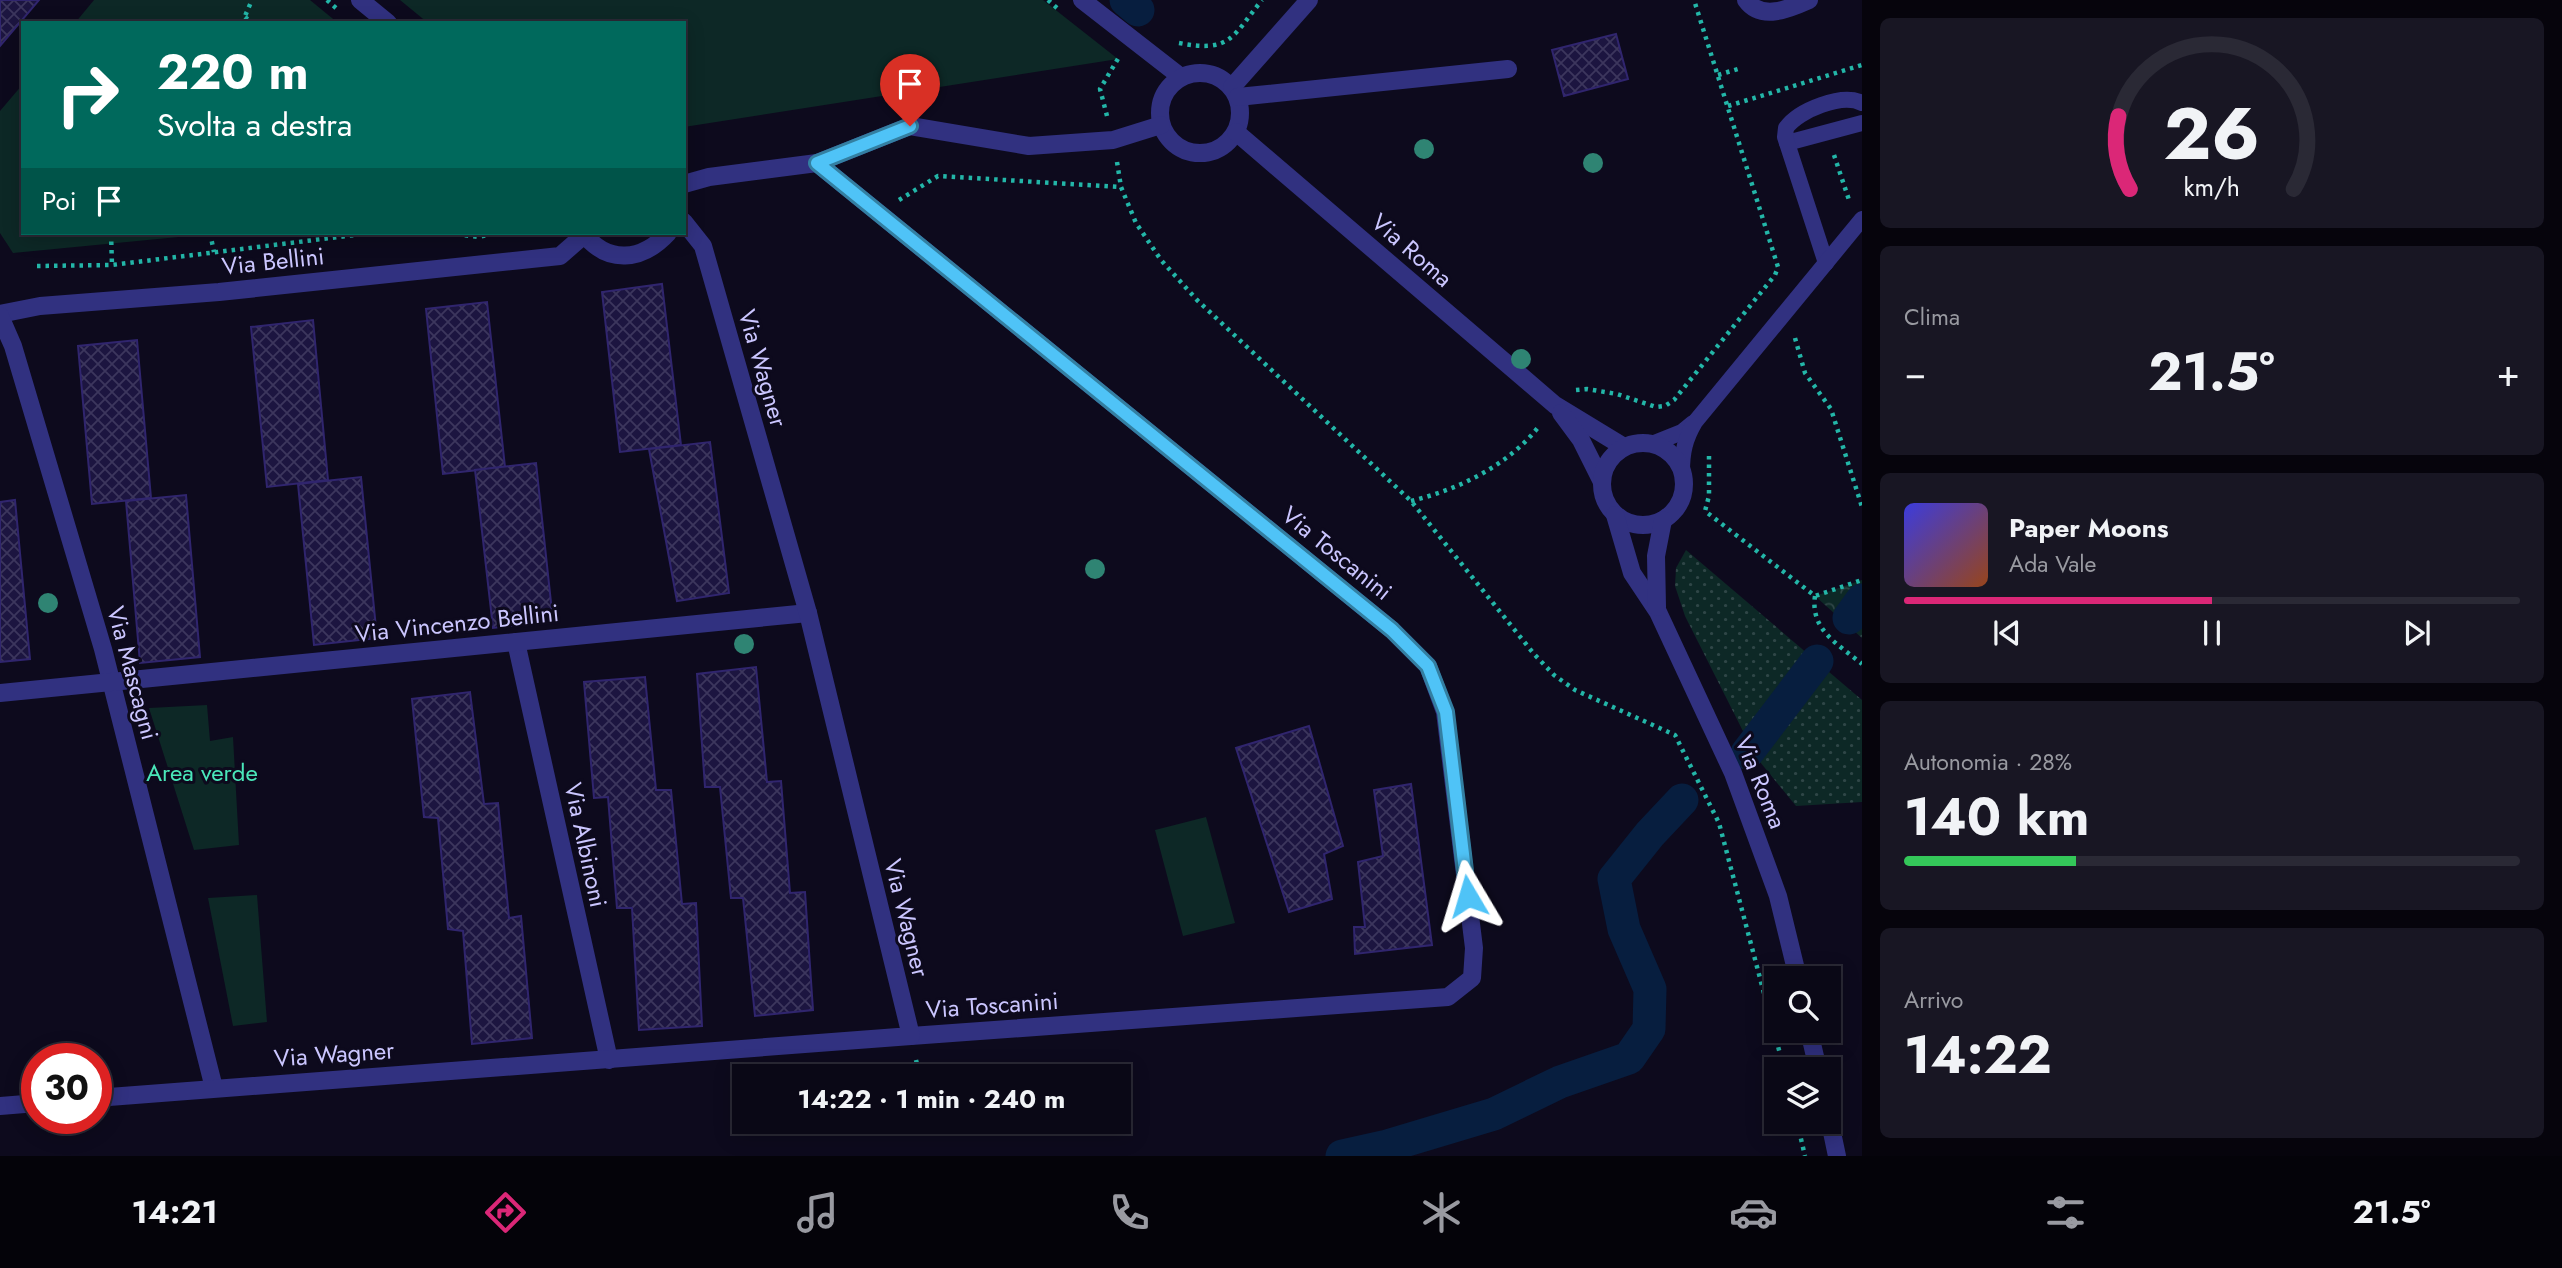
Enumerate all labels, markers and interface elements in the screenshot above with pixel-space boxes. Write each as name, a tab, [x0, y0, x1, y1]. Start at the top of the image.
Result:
text: 220 m	[157, 37, 309, 107]
icon: right	[42, 49, 133, 140]
pin	[880, 54, 940, 126]
icon: arrive	[891, 65, 929, 103]
text: 26	[2164, 81, 2260, 186]
text: Svolta a destra	[157, 102, 352, 148]
text: km/h	[2184, 169, 2240, 205]
text: Poi	[42, 182, 76, 220]
icon: arrive	[90, 182, 128, 220]
street label: Via Roma	[1364, 205, 1460, 295]
street label: Via Bellini	[220, 238, 326, 284]
text: Clima	[1904, 300, 1960, 334]
street label: Via Wagner	[730, 305, 797, 432]
text: 21.5°	[2148, 334, 2275, 410]
text: −	[1904, 345, 1926, 400]
text: +	[2497, 345, 2520, 400]
street label: Via Toscanini	[1274, 498, 1400, 608]
text: Paper Moons	[2009, 509, 2169, 547]
text: Ada Vale	[2009, 547, 2096, 581]
street label: Via Vincenzo Bellini	[353, 595, 561, 651]
street label: Via Mascagni	[98, 602, 168, 744]
icon: previous	[1988, 614, 2026, 652]
icon: pause	[2193, 614, 2231, 652]
icon: next	[2398, 614, 2436, 652]
street label: Via Roma	[1726, 730, 1796, 834]
text: Autonomia · 28%	[1904, 745, 2072, 779]
park label: Area verde	[146, 755, 258, 790]
street label: Via Albinoni	[556, 779, 616, 911]
text: 140 km	[1904, 779, 2089, 855]
street label: Via Wagner	[875, 855, 939, 981]
position arrow	[1431, 859, 1505, 933]
map controls	[1764, 966, 1841, 1134]
button: search	[1764, 966, 1841, 1043]
street label: Via Toscanini	[924, 983, 1060, 1027]
text: Arrivo	[1904, 983, 1963, 1017]
text: 14:22	[1904, 1017, 2052, 1093]
street label: Via Wagner	[273, 1032, 396, 1076]
speed limit sign: 30	[21, 1043, 112, 1134]
button: layers	[1764, 1057, 1841, 1134]
text: 14:22 · 1 min · 240 m	[798, 1080, 1065, 1118]
icon: directions	[481, 1188, 530, 1237]
icon: music	[793, 1188, 842, 1237]
icon: phone	[1105, 1188, 1154, 1237]
icon: climate	[1417, 1188, 1466, 1237]
icon: car	[1729, 1188, 1778, 1237]
icon: filters	[2041, 1188, 2090, 1237]
text: 14:21	[132, 1189, 218, 1235]
text: 21.5°	[2353, 1189, 2430, 1235]

